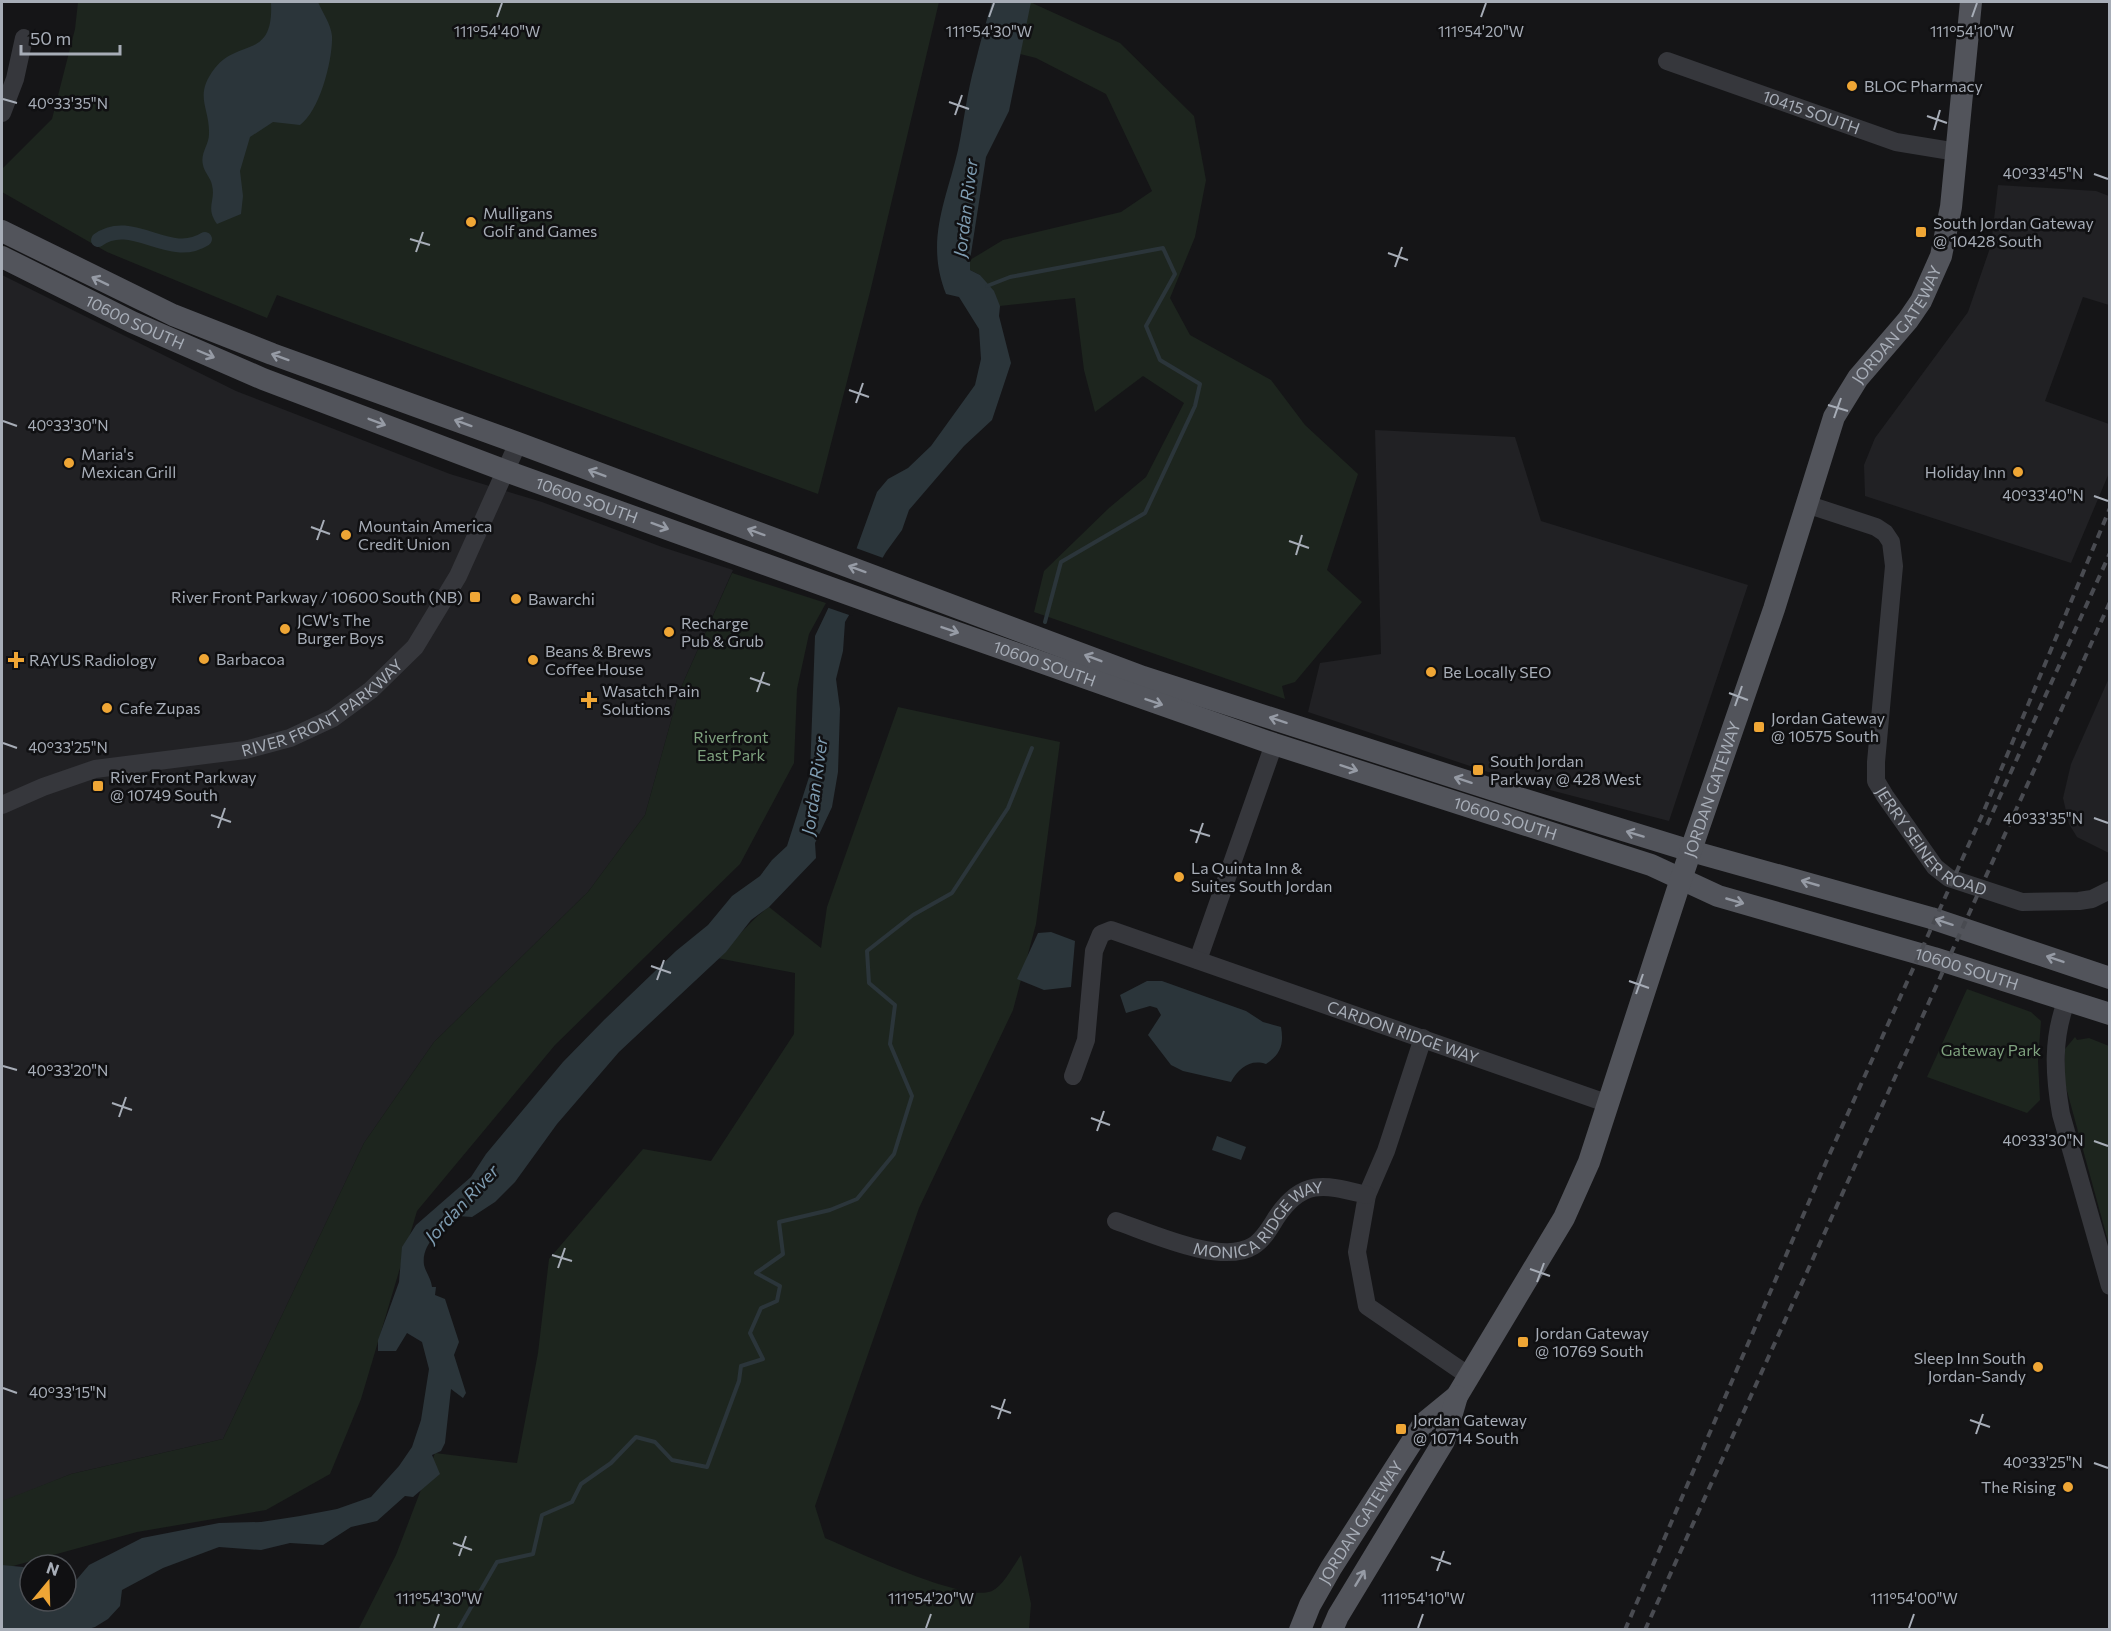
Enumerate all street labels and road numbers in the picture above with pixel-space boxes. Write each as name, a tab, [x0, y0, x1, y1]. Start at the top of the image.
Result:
street label: 10415 SOUTH	[1760, 86, 1863, 138]
street label: JORDAN GATEWAY	[1847, 262, 1945, 387]
street label: 10600 SOUTH	[82, 290, 188, 353]
street label: 10600 SOUTH	[533, 473, 641, 527]
street label: 10600 SOUTH	[991, 636, 1099, 690]
street label: RIVER FRONT PARKWAY	[239, 654, 406, 760]
street label: JORDAN GATEWAY	[1679, 718, 1744, 859]
street label: JERRY SEINER ROAD	[1872, 783, 1989, 899]
street label: 10600 SOUTH	[1451, 792, 1559, 843]
street label: 10600 SOUTH	[1913, 943, 2021, 993]
street label: CARDON RIDGE WAY	[1325, 996, 1482, 1067]
street label: MONICA RIDGE WAY	[1192, 1177, 1324, 1261]
street label: JORDAN GATEWAY	[1314, 1456, 1407, 1587]

